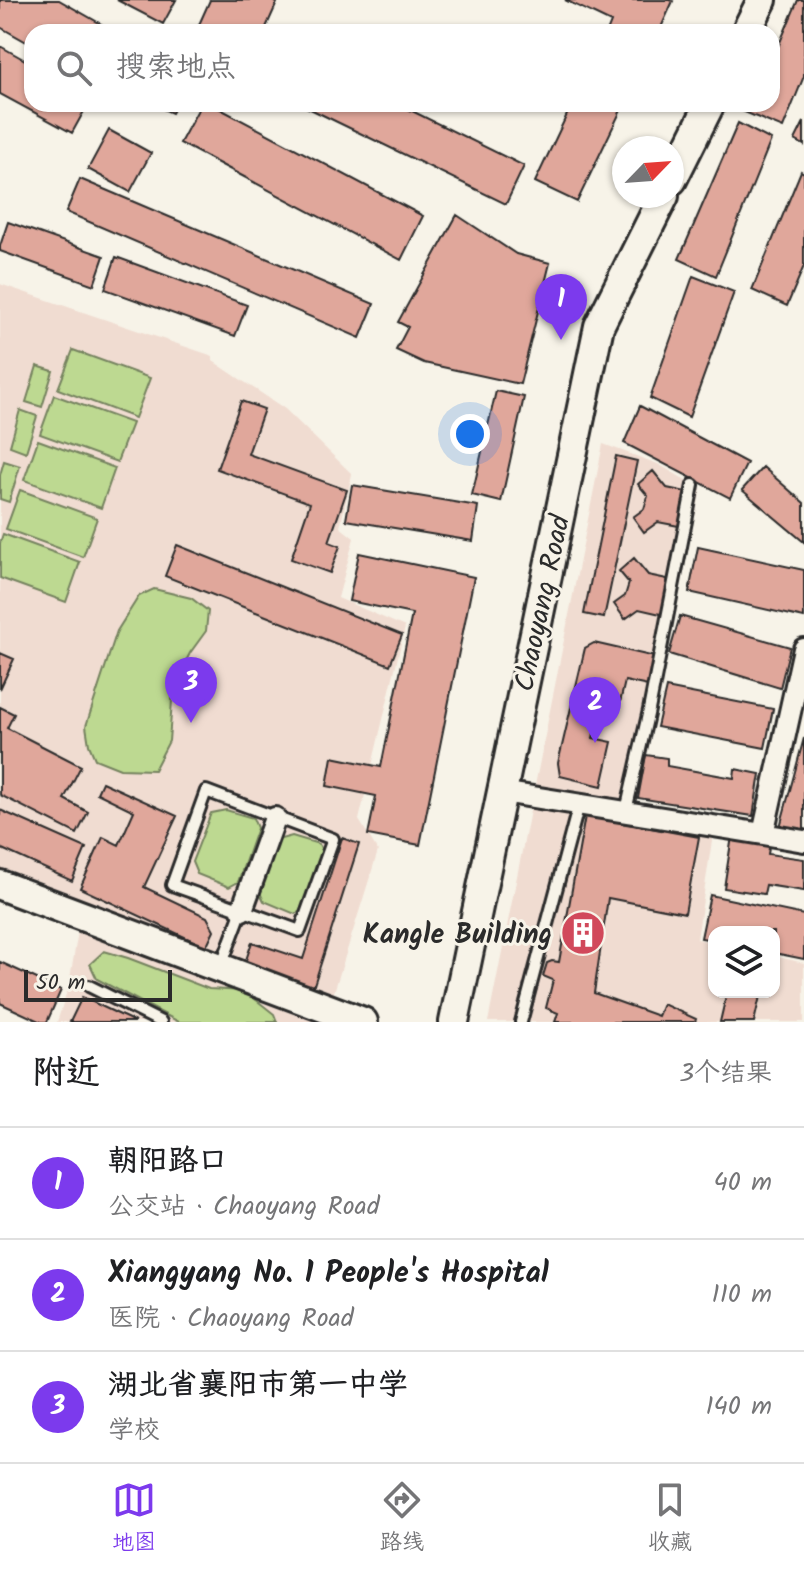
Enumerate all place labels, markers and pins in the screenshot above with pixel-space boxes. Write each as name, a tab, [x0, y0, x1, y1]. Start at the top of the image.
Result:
pin: 1	[535, 274, 587, 340]
pin: 3	[165, 657, 217, 723]
pin: 2	[569, 677, 621, 743]
building icon: Kangle Building	[559, 909, 607, 957]
place label: Kangle Building	[363, 913, 552, 958]

